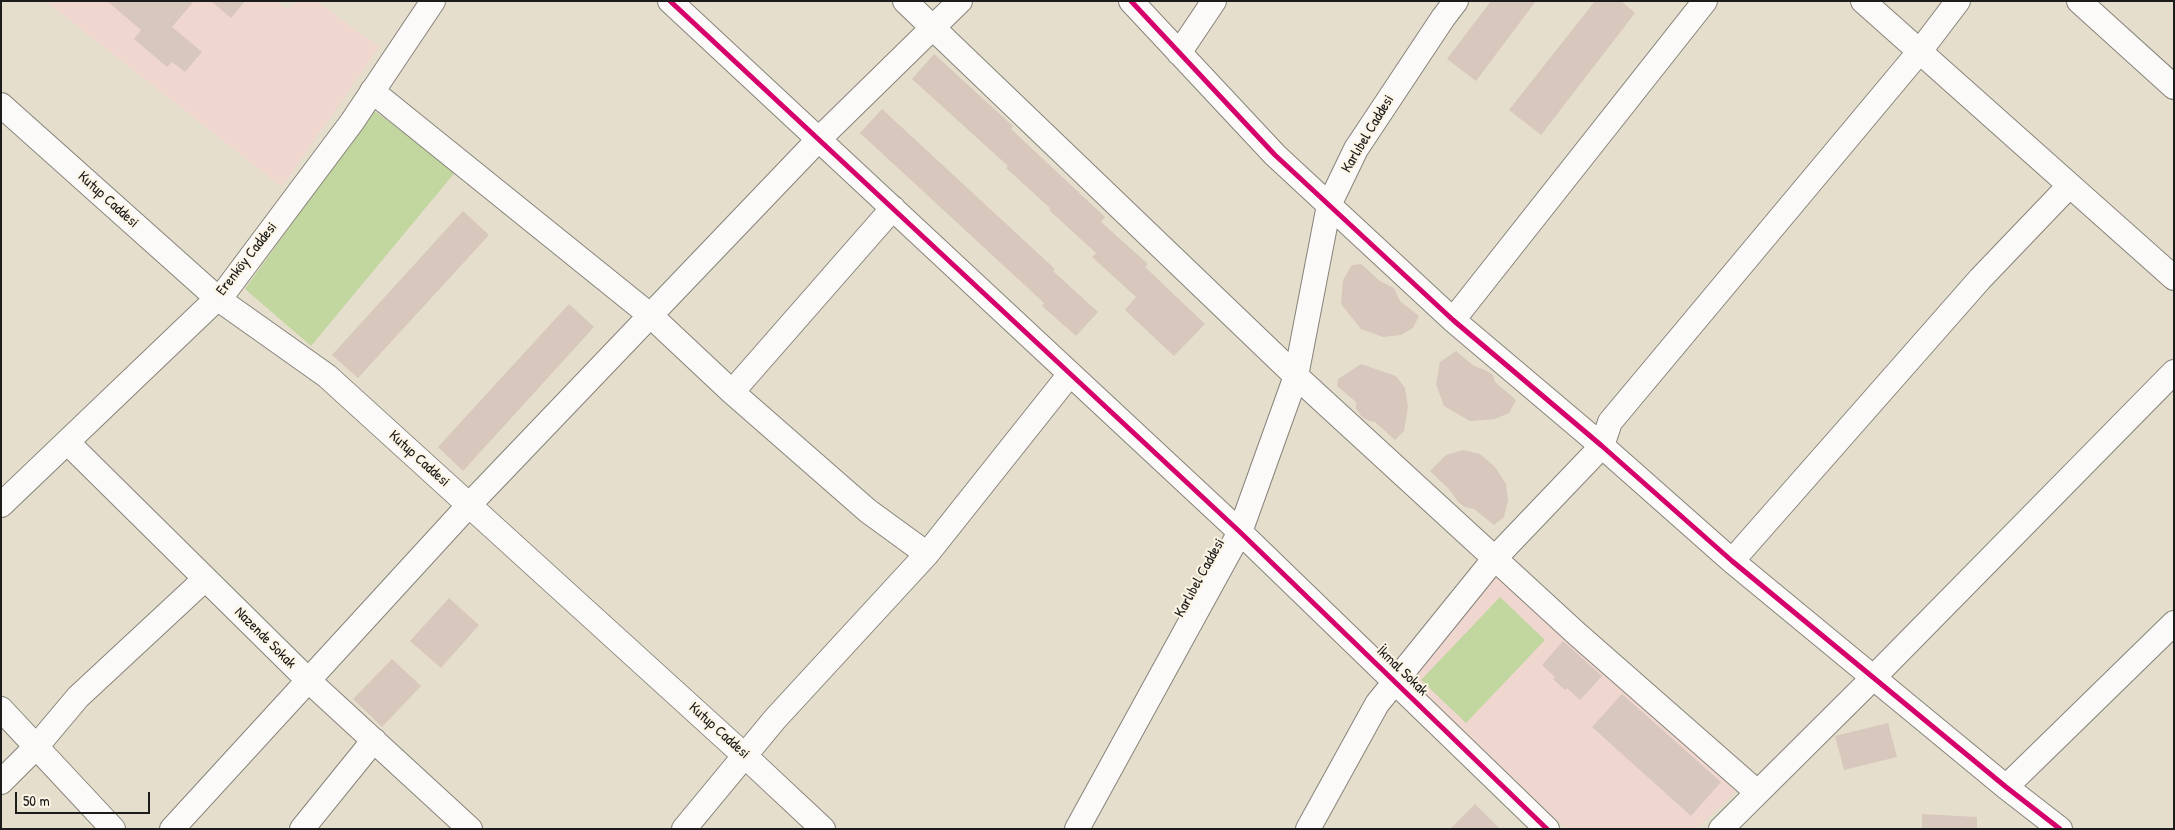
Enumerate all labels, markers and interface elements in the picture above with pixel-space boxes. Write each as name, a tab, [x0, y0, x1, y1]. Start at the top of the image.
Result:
street label: Karlıbel Caddesi	[1338, 92, 1398, 176]
street label: Kutup Caddesi	[74, 168, 142, 232]
street label: Erenköy Caddesi	[213, 219, 281, 299]
street label: Kutup Caddesi	[385, 427, 453, 491]
street label: Karlıbel Caddesi	[1171, 535, 1229, 621]
street label: Nazende Sokak	[231, 604, 299, 672]
street label: İkmal Sokak	[1373, 642, 1431, 700]
street label: Kutup Caddesi	[685, 699, 753, 763]
scale bar	[18, 782, 152, 814]
text: 50 m	[23, 790, 50, 811]

